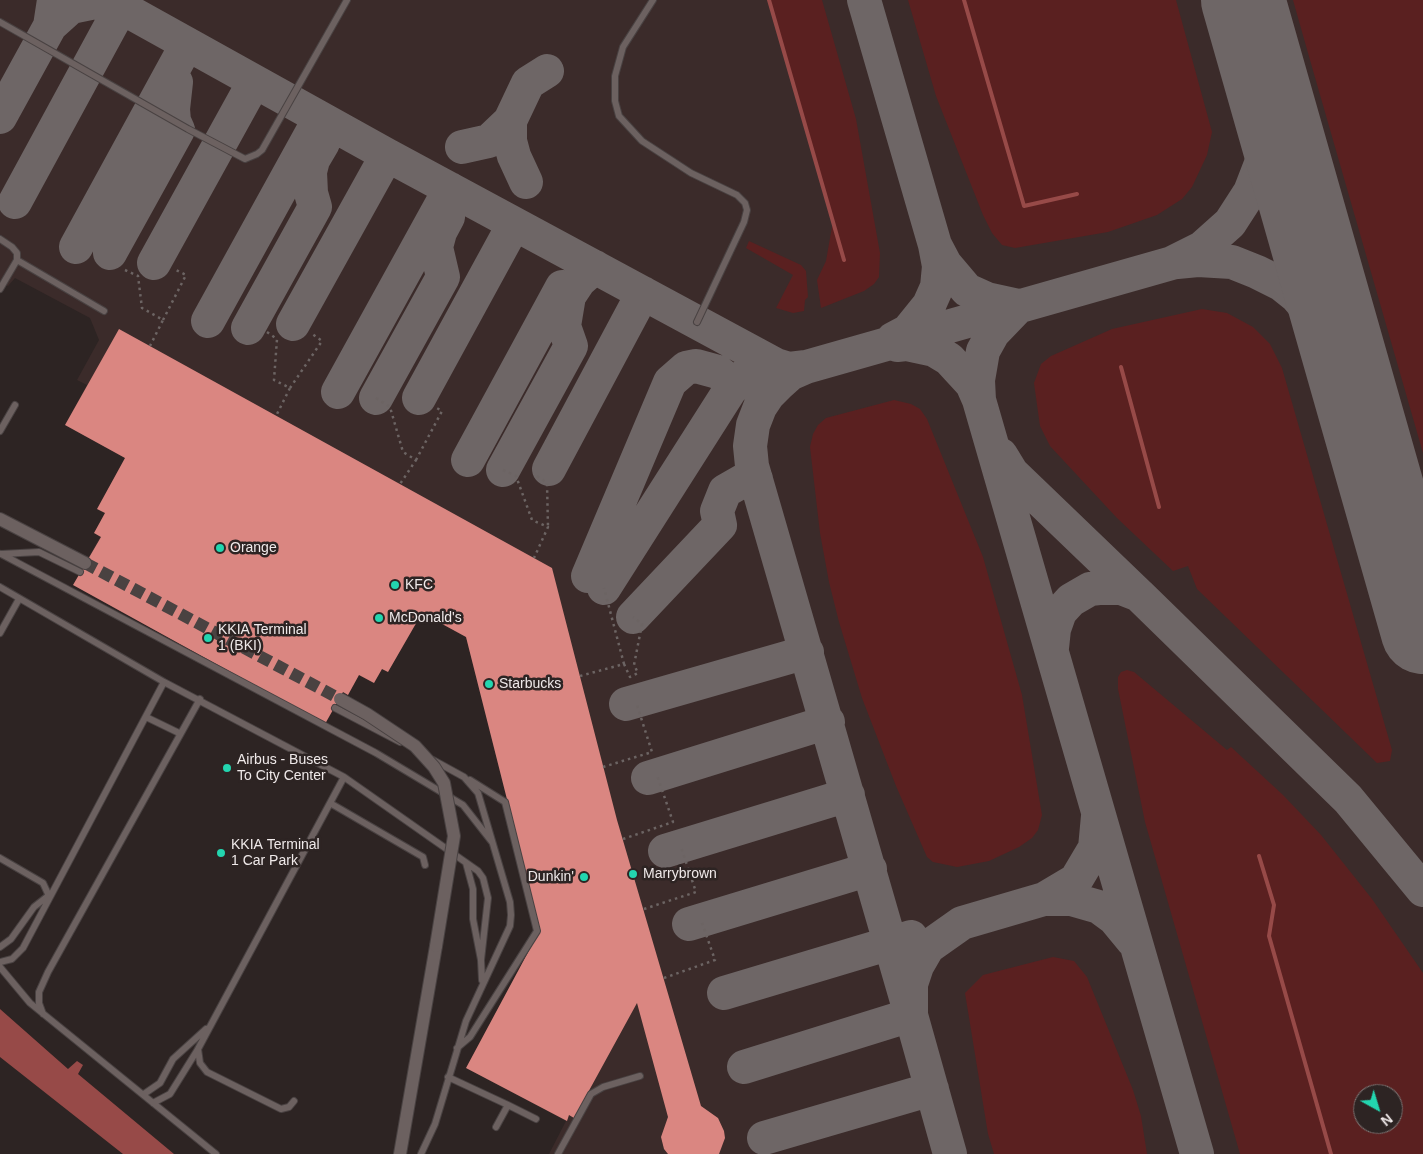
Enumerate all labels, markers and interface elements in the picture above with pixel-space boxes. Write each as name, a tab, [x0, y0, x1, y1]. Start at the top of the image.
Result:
place label: Orange	[230, 540, 277, 556]
marker: Orange	[214, 542, 226, 554]
place label: KFC	[405, 577, 433, 593]
marker: KFC	[389, 579, 401, 591]
place label: McDonald's	[389, 610, 462, 626]
marker: McDonald's	[373, 612, 385, 624]
place label: KKIA Terminal 1 (BKI)	[218, 622, 307, 654]
marker: KKIA Terminal 1 (BKI)	[202, 632, 214, 644]
place label: Starbucks	[499, 676, 561, 692]
marker: Starbucks	[483, 678, 495, 690]
place label: Airbus - Buses To City Center	[237, 752, 328, 784]
marker: Airbus - Buses To City Center	[221, 762, 233, 774]
place label: KKIA Terminal 1 Car Park	[231, 837, 320, 870]
marker: KKIA Terminal 1 Car Park	[215, 847, 227, 859]
place label: Marrybrown	[643, 866, 717, 882]
marker: Marrybrown	[627, 868, 639, 880]
place label: Dunkin'	[528, 869, 574, 885]
marker: Dunkin'	[578, 871, 590, 883]
north arrow	[1353, 1084, 1403, 1134]
text: N	[1378, 1110, 1396, 1129]

